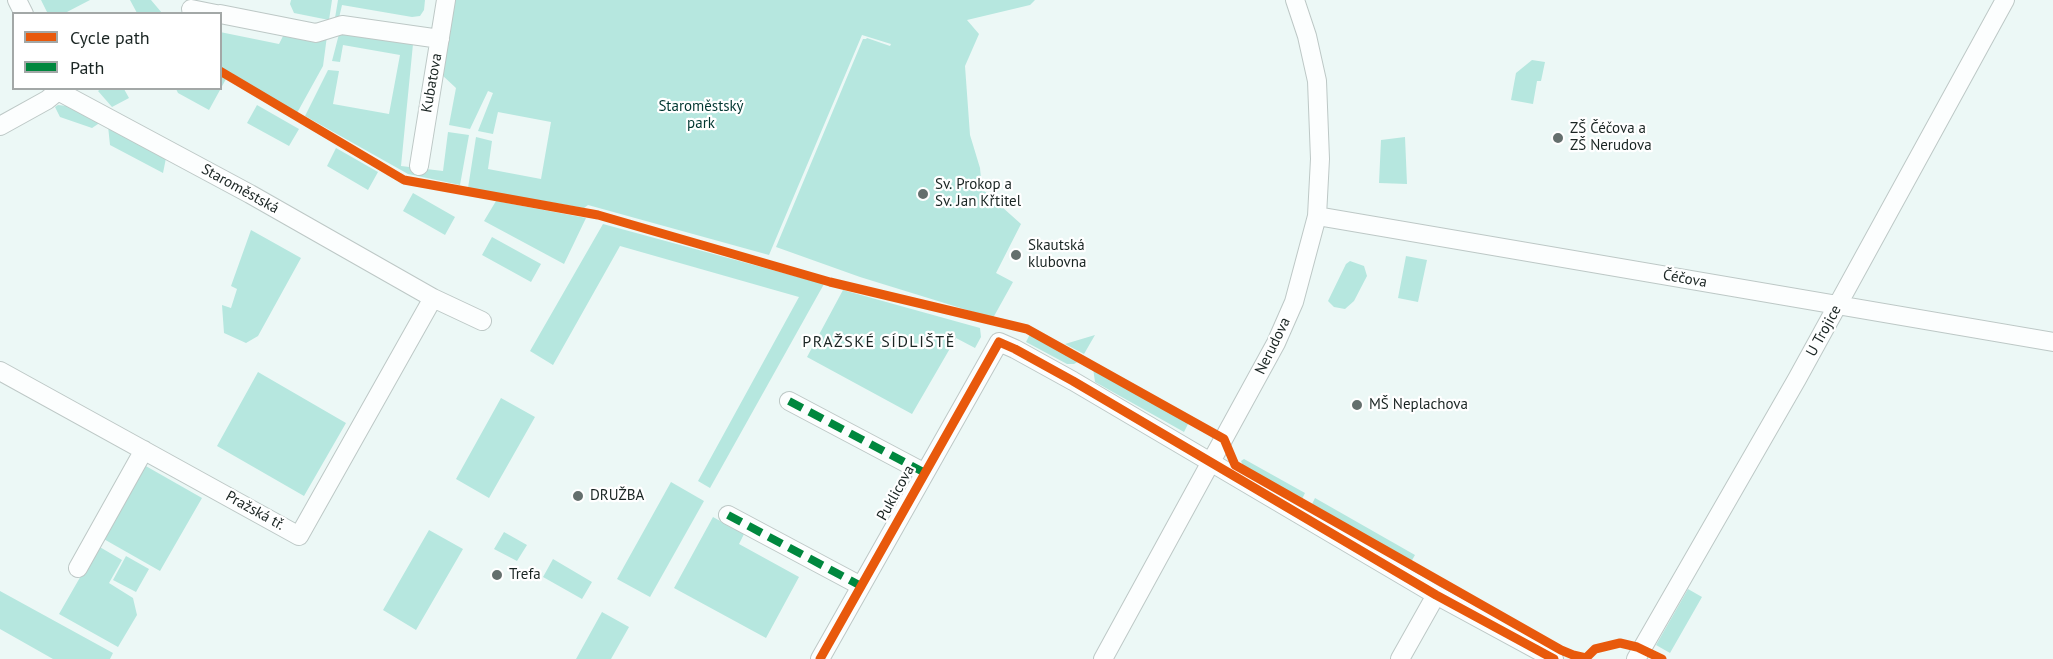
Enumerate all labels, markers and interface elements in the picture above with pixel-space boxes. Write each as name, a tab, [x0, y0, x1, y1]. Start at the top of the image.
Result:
legend	[12, 12, 222, 90]
text: Cycle path	[70, 26, 150, 49]
street label: Kubatova	[418, 52, 446, 114]
text: Path	[70, 56, 104, 79]
park label: Staroměstský park	[658, 98, 744, 133]
place label: ZŠ Čéčova a ZŠ Nerudova	[1570, 120, 1652, 155]
marker: ZŠ Čéčova a ZŠ Nerudova	[1551, 131, 1565, 145]
street label: Staroměstská	[198, 160, 282, 218]
place label: Sv. Prokop a Sv. Jan Křtitel	[935, 176, 1021, 211]
marker: Sv. Prokop a Sv. Jan Křtitel	[916, 187, 930, 201]
place label: Skautská klubovna	[1028, 237, 1086, 272]
marker: Skautská klubovna	[1009, 248, 1023, 262]
street label: Čéčova	[1662, 266, 1708, 292]
street label: U Trojice	[1803, 302, 1845, 360]
street label: Nerudova	[1251, 314, 1295, 378]
district label: PRAŽSKÉ SÍDLIŠTĚ	[802, 332, 956, 352]
place label: MŠ Neplachova	[1369, 396, 1468, 414]
marker: MŠ Neplachova	[1350, 398, 1364, 412]
street label: Puklicova	[873, 462, 919, 524]
street label: Pražská tř.	[222, 487, 288, 535]
place label: DRUŽBA	[590, 487, 644, 505]
marker: DRUŽBA	[571, 489, 585, 503]
place label: Trefa	[509, 566, 541, 584]
marker: Trefa	[490, 568, 504, 582]

